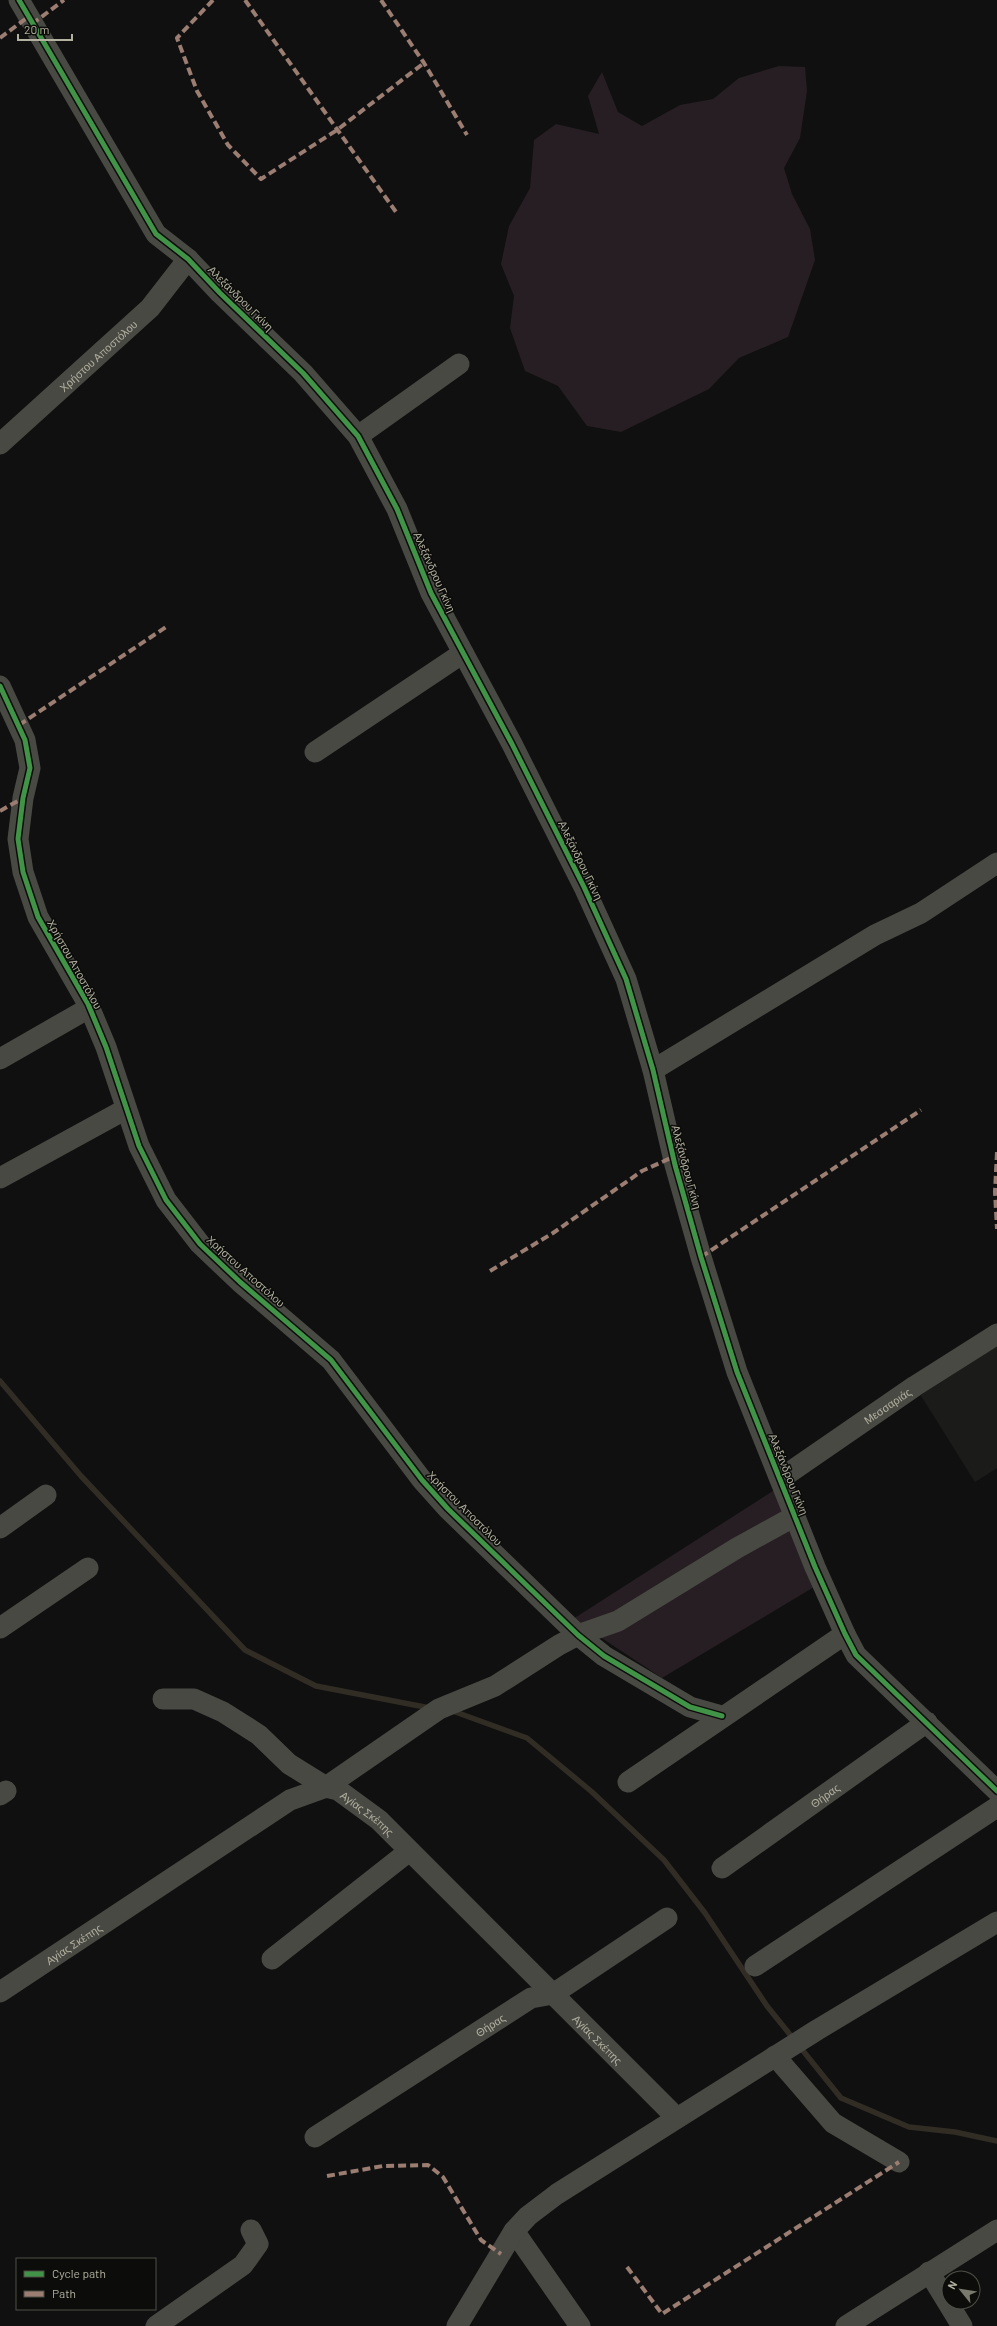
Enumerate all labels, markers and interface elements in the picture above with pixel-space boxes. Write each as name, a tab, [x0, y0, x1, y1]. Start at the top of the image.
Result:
scale bar	[18, 16, 72, 42]
text: 20 m	[24, 22, 50, 36]
street label: Αλεξάνδρου Γκίνη	[206, 263, 276, 333]
street label: Χρήστου Αποστόλου	[56, 317, 139, 394]
street label: Αλεξάνδρου Γκίνη	[411, 530, 459, 614]
street label: Αλεξάνδρου Γκίνη	[556, 818, 606, 902]
street label: Χρήστου Αποστόλου	[45, 917, 105, 1011]
street label: Αλεξάνδρου Γκίνη	[670, 1124, 704, 1210]
street label: Χρήστου Αποστόλου	[204, 1233, 288, 1309]
street label: Μεσσαριάς	[861, 1384, 913, 1426]
street label: Αλεξάνδρου Γκίνη	[767, 1431, 811, 1517]
street label: Χρήστου Αποστόλου	[425, 1468, 505, 1548]
street label: Θήρας	[808, 1780, 842, 1810]
street label: Αγίας Σκέπης	[338, 1788, 397, 1838]
street label: Αγίας Σκέπης	[43, 1920, 104, 1967]
street label: Θήρας	[473, 2010, 507, 2039]
street label: Αγίας Σκέπης	[571, 2012, 626, 2067]
legend	[16, 2258, 156, 2310]
text: Cycle path	[52, 2266, 106, 2280]
north arrow	[941, 2270, 981, 2310]
text: N	[944, 2278, 959, 2291]
text: Path	[52, 2286, 76, 2300]

